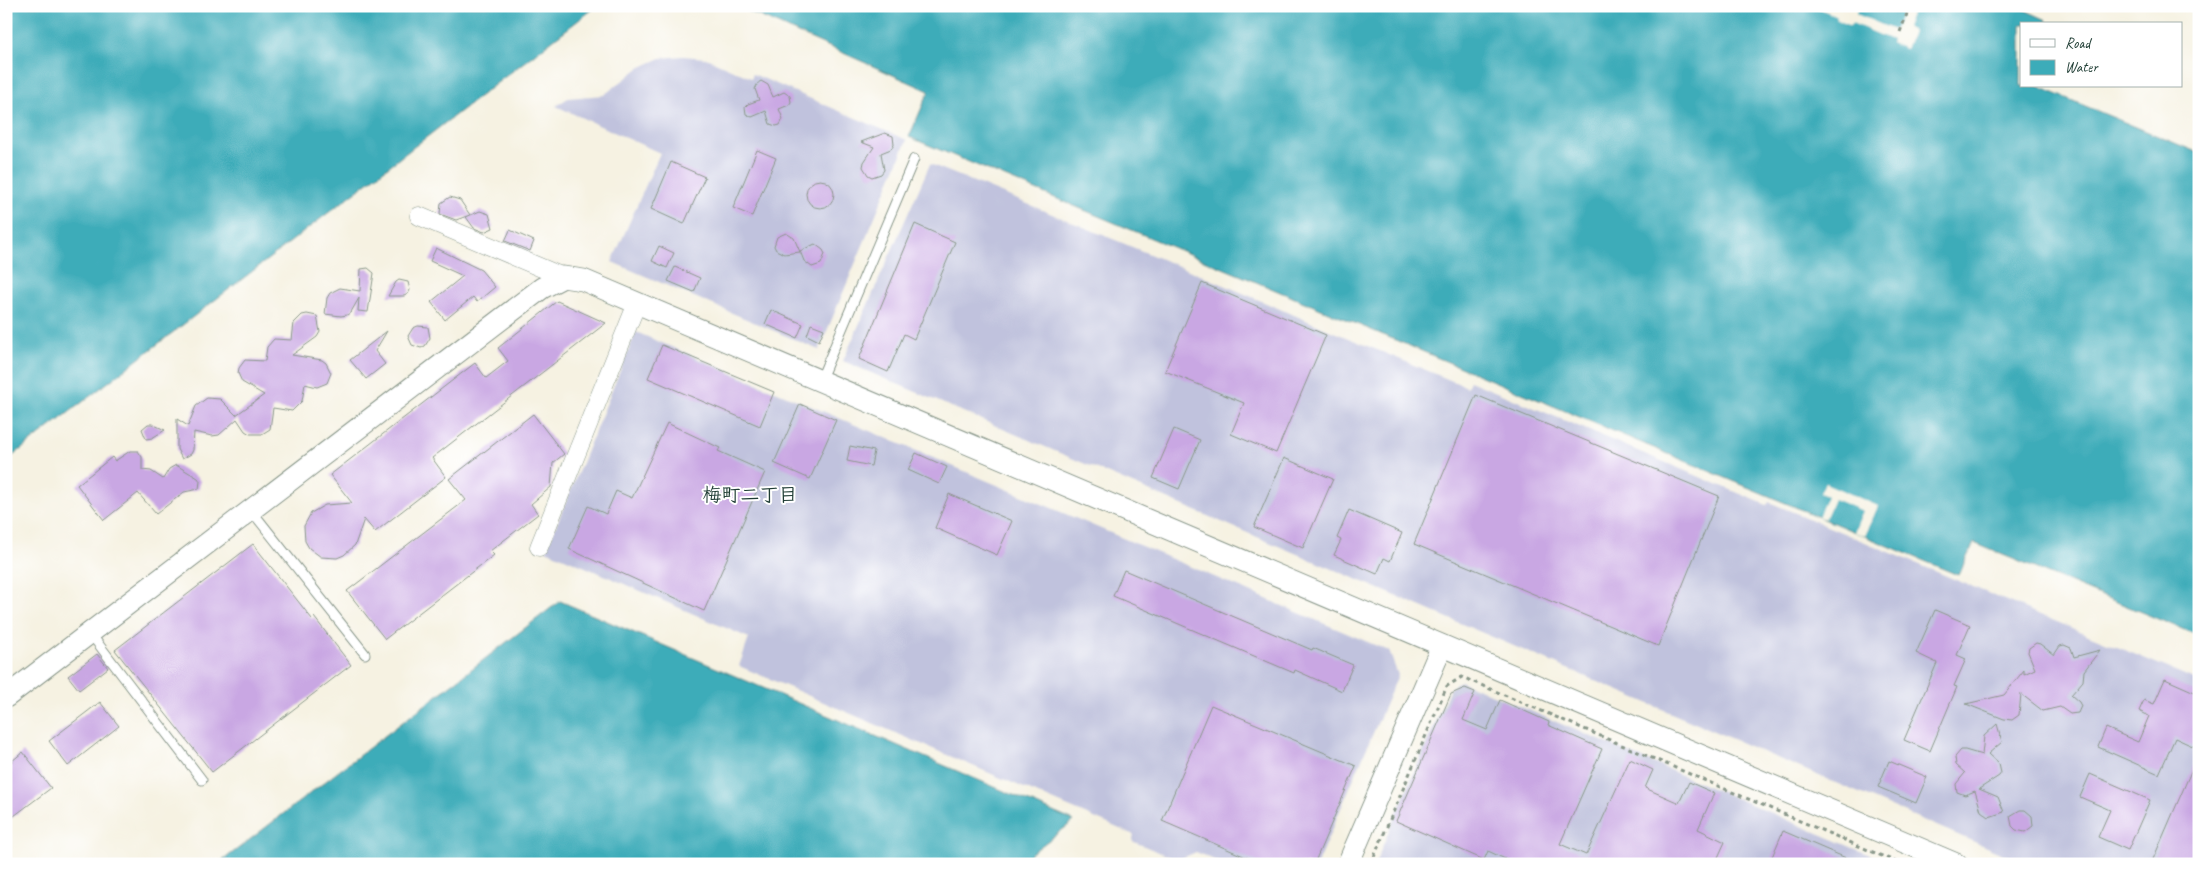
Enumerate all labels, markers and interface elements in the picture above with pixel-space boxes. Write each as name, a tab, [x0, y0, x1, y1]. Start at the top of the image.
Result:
legend	[2020, 22, 2182, 88]
text: Road	[2065, 34, 2092, 53]
text: Water	[2065, 58, 2099, 77]
district label: 梅町二丁目	[702, 483, 798, 507]

